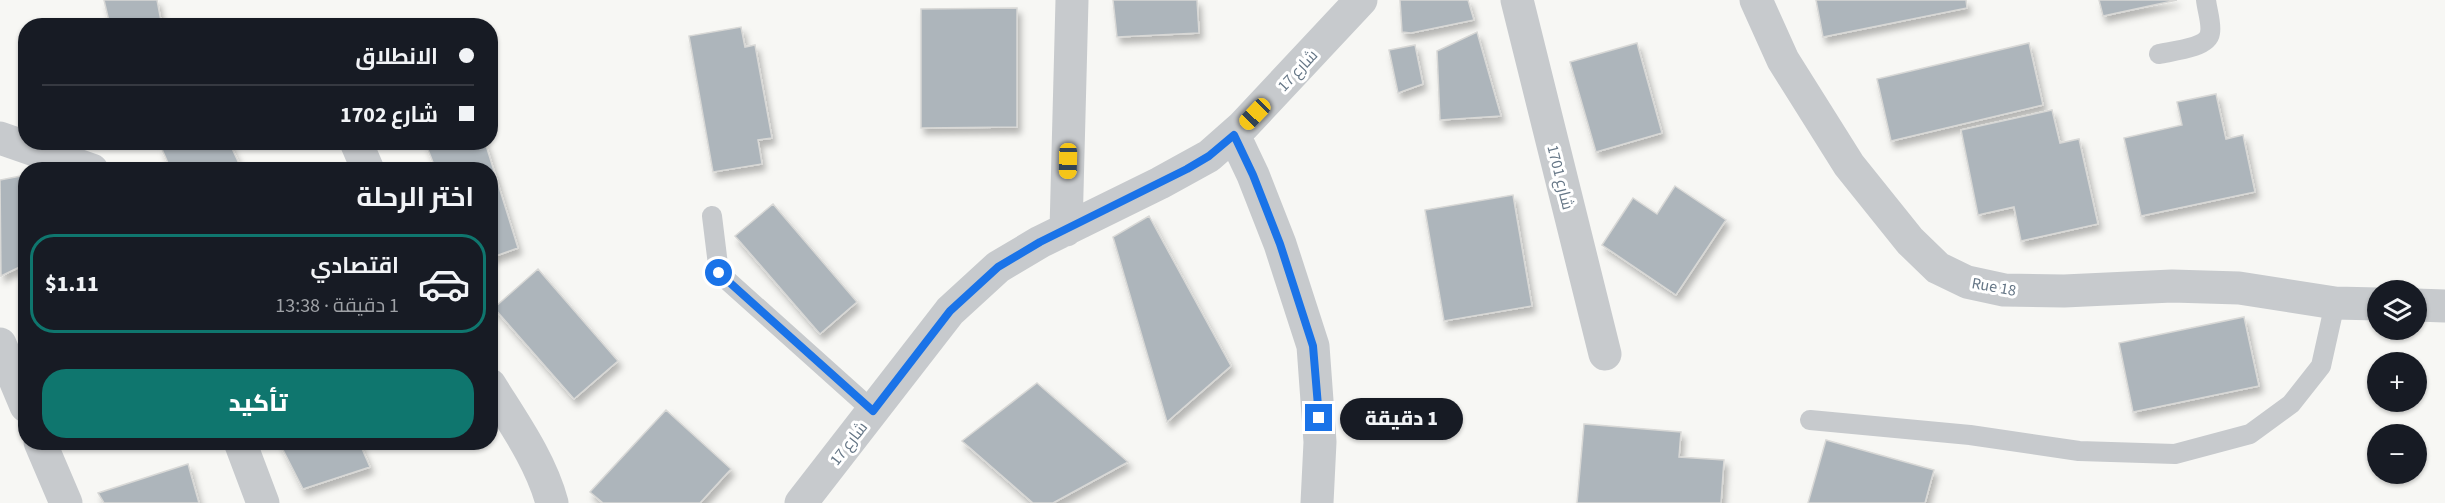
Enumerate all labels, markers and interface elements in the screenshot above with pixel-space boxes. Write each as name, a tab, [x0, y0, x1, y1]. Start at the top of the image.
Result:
text: الانطلاق	[355, 41, 438, 73]
street label: شارع 17	[1273, 45, 1323, 97]
car	[1236, 95, 1274, 133]
text: شارع 1702	[340, 99, 438, 131]
car	[1059, 143, 1077, 179]
street label: شارع 1701	[1541, 143, 1579, 212]
text: اختر الرحلة	[356, 178, 474, 217]
text: اقتصادي	[310, 250, 399, 282]
icon: car	[417, 257, 471, 311]
route start	[705, 259, 732, 286]
text: $1.11	[45, 268, 99, 300]
street label: Rue 18	[1970, 272, 2018, 302]
map controls	[2367, 280, 2427, 484]
button: layers	[2367, 280, 2427, 340]
text: 1 دقيقة · 13:38	[275, 292, 399, 320]
button: +	[2367, 352, 2427, 412]
button: تأكيد	[42, 369, 474, 438]
callout: 1 دقيقة	[1340, 397, 1463, 439]
route end	[1305, 404, 1332, 431]
text: 1 دقيقة	[1365, 405, 1438, 433]
street label: شارع 17	[825, 417, 873, 470]
button: −	[2367, 424, 2427, 484]

